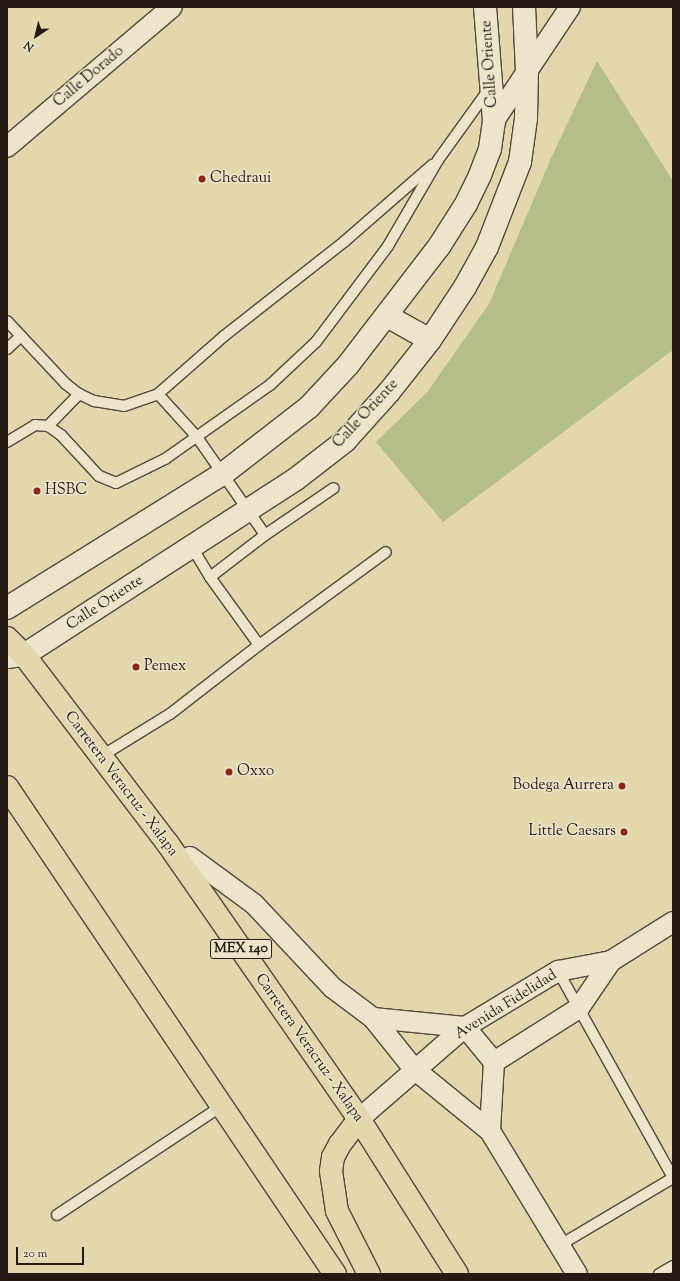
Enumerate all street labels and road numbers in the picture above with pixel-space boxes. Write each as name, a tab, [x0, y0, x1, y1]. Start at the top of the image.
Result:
street label: Calle Oriente	[478, 20, 502, 108]
street label: Calle Dorado	[50, 42, 128, 112]
street label: Calle Oriente	[330, 376, 402, 452]
street label: Calle Oriente	[63, 572, 147, 634]
street label: Carretera Veracruz - Xalapa	[61, 708, 181, 860]
road number: MEX 140	[210, 937, 272, 961]
street label: Avenida Fidelidad	[452, 966, 560, 1044]
street label: Carretera Veracruz - Xalapa	[251, 970, 367, 1126]

